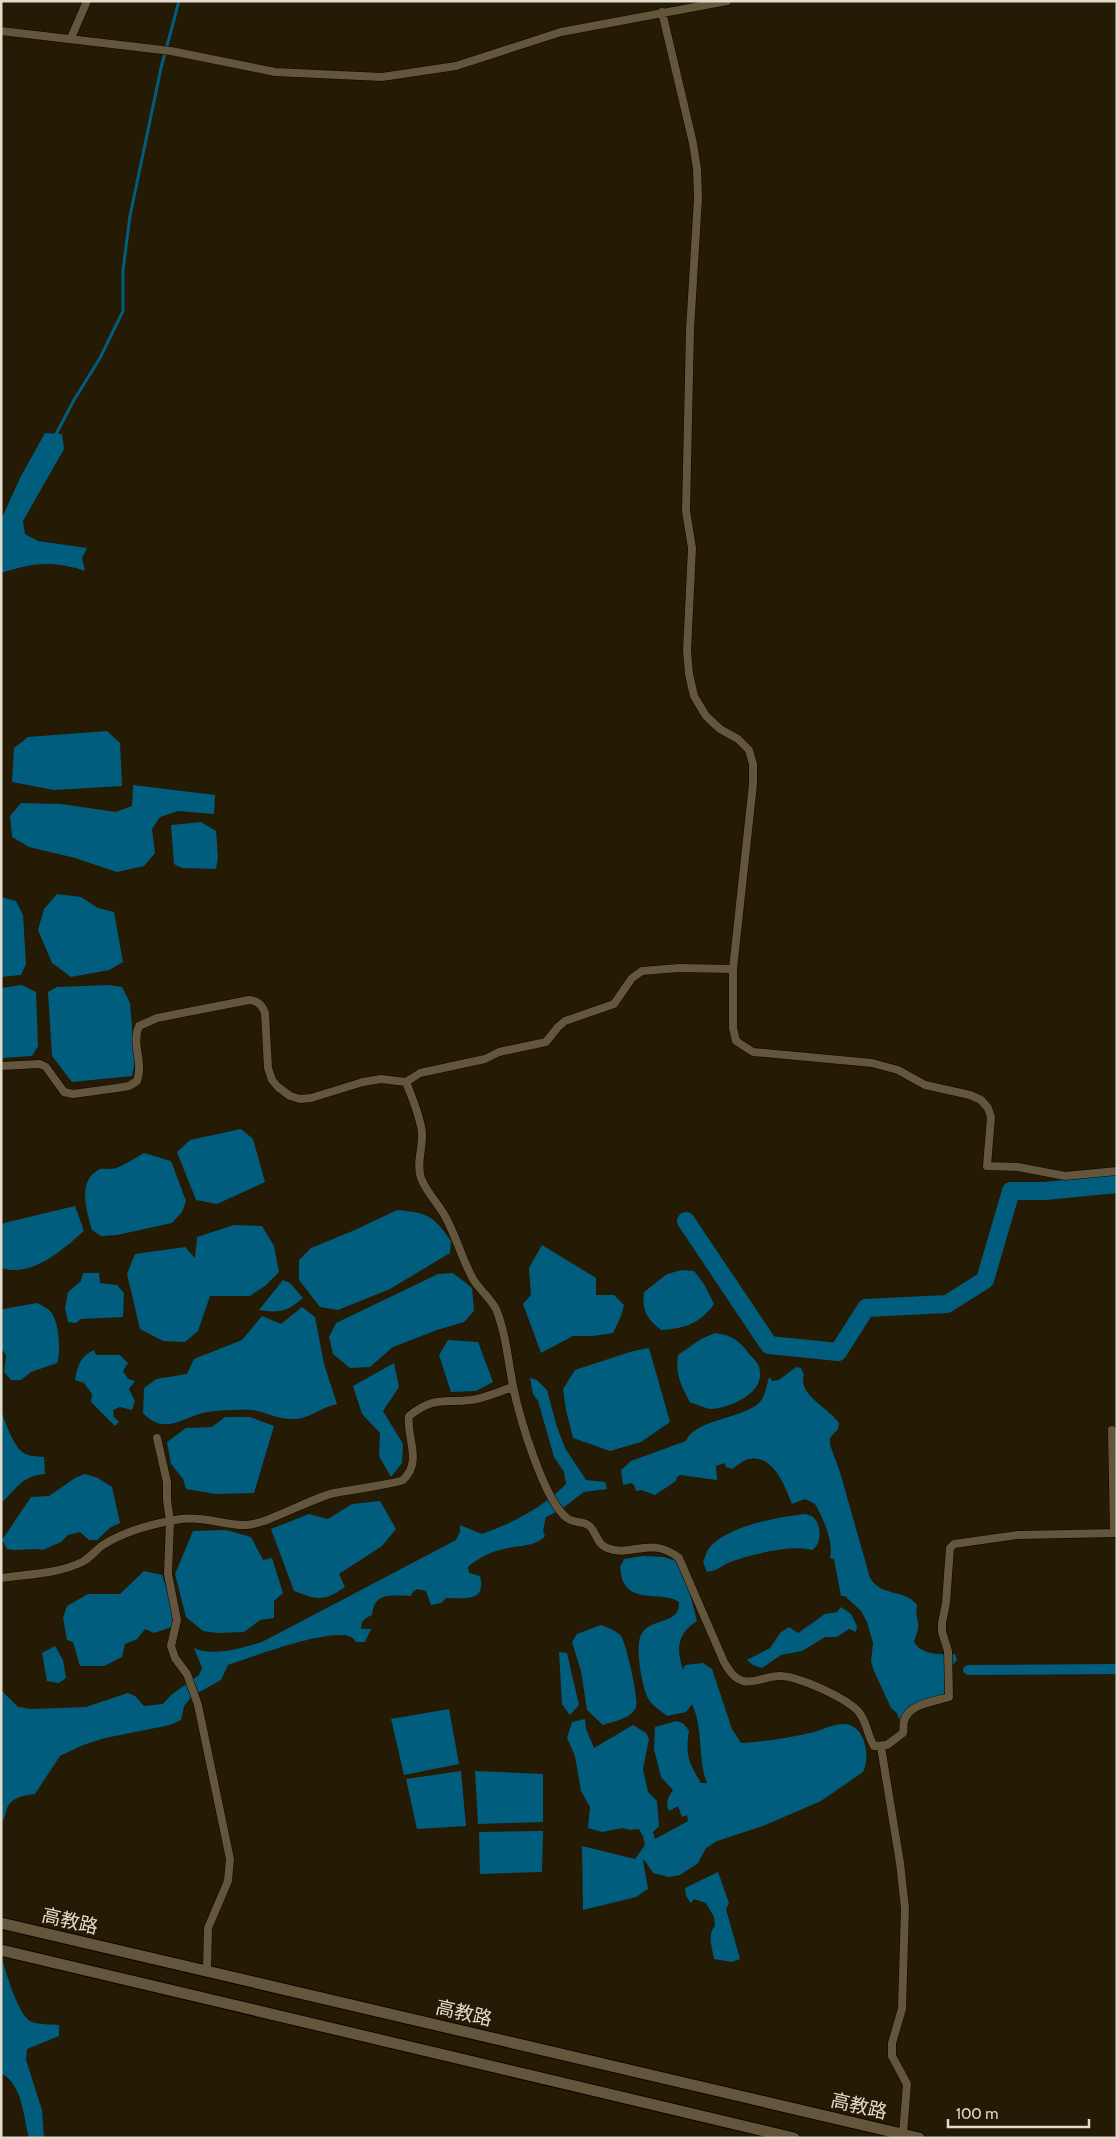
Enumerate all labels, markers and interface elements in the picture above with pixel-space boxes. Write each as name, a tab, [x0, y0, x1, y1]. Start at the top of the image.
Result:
street label: 高教路	[40, 1903, 100, 1939]
street label: 高教路	[434, 1995, 494, 2031]
street label: 高教路	[829, 2088, 889, 2124]
scale bar	[948, 2096, 1089, 2128]
text: 100 m	[956, 2105, 998, 2123]

